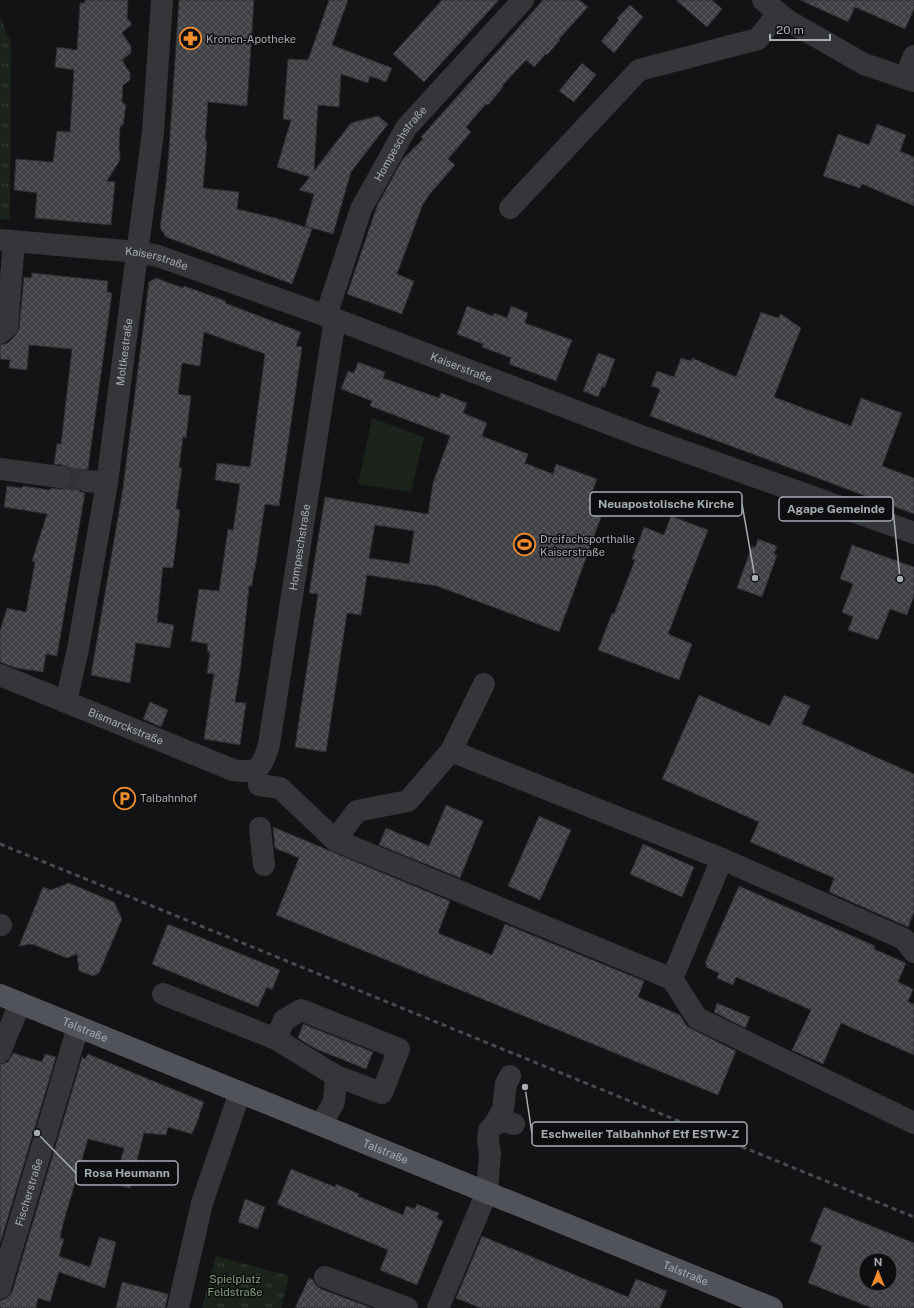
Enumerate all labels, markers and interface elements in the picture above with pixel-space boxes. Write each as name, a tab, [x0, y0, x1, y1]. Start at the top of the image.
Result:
scale bar	[770, 16, 830, 42]
text: 20 m	[776, 23, 804, 37]
pharmacy icon: Kronen-Apotheke	[177, 26, 203, 52]
place label: Kronen-Apotheke	[206, 33, 296, 45]
street label: Hompeschstraße	[372, 104, 429, 183]
street label: Kaiserstraße	[125, 245, 190, 272]
street label: Moltkestraße	[114, 318, 135, 386]
street label: Kaiserstraße	[429, 350, 494, 384]
callout: Neuapostolische Kirche	[590, 492, 742, 516]
text: Neuapostolische Kirche	[598, 497, 734, 511]
callout: Agape Gemeinde	[779, 497, 893, 521]
text: Agape Gemeinde	[787, 502, 885, 516]
street label: Hompeschstraße	[287, 503, 312, 591]
sports icon: Dreifachsporthalle Kaiserstraße	[511, 532, 537, 558]
place label: Dreifachsporthalle Kaiserstraße	[540, 533, 635, 558]
street label: Bismarckstraße	[87, 706, 165, 747]
parking icon: Talbahnhof	[112, 785, 138, 811]
place label: Talbahnhof	[140, 792, 198, 804]
street label: Talstraße	[61, 1015, 110, 1044]
callout: Eschweiler Talbahnhof Etf ESTW-Z	[532, 1122, 747, 1146]
text: Eschweiler Talbahnhof Etf ESTW-Z	[541, 1127, 739, 1141]
street label: Talstraße	[361, 1137, 410, 1166]
street label: Fischerstraße	[13, 1157, 44, 1228]
callout: Rosa Heumann	[76, 1161, 178, 1185]
text: Rosa Heumann	[84, 1166, 170, 1180]
north arrow	[858, 1252, 898, 1292]
text: N	[874, 1256, 882, 1268]
street label: Talstraße	[661, 1258, 710, 1288]
park label: Spielplatz Feldstraße	[208, 1273, 262, 1298]

